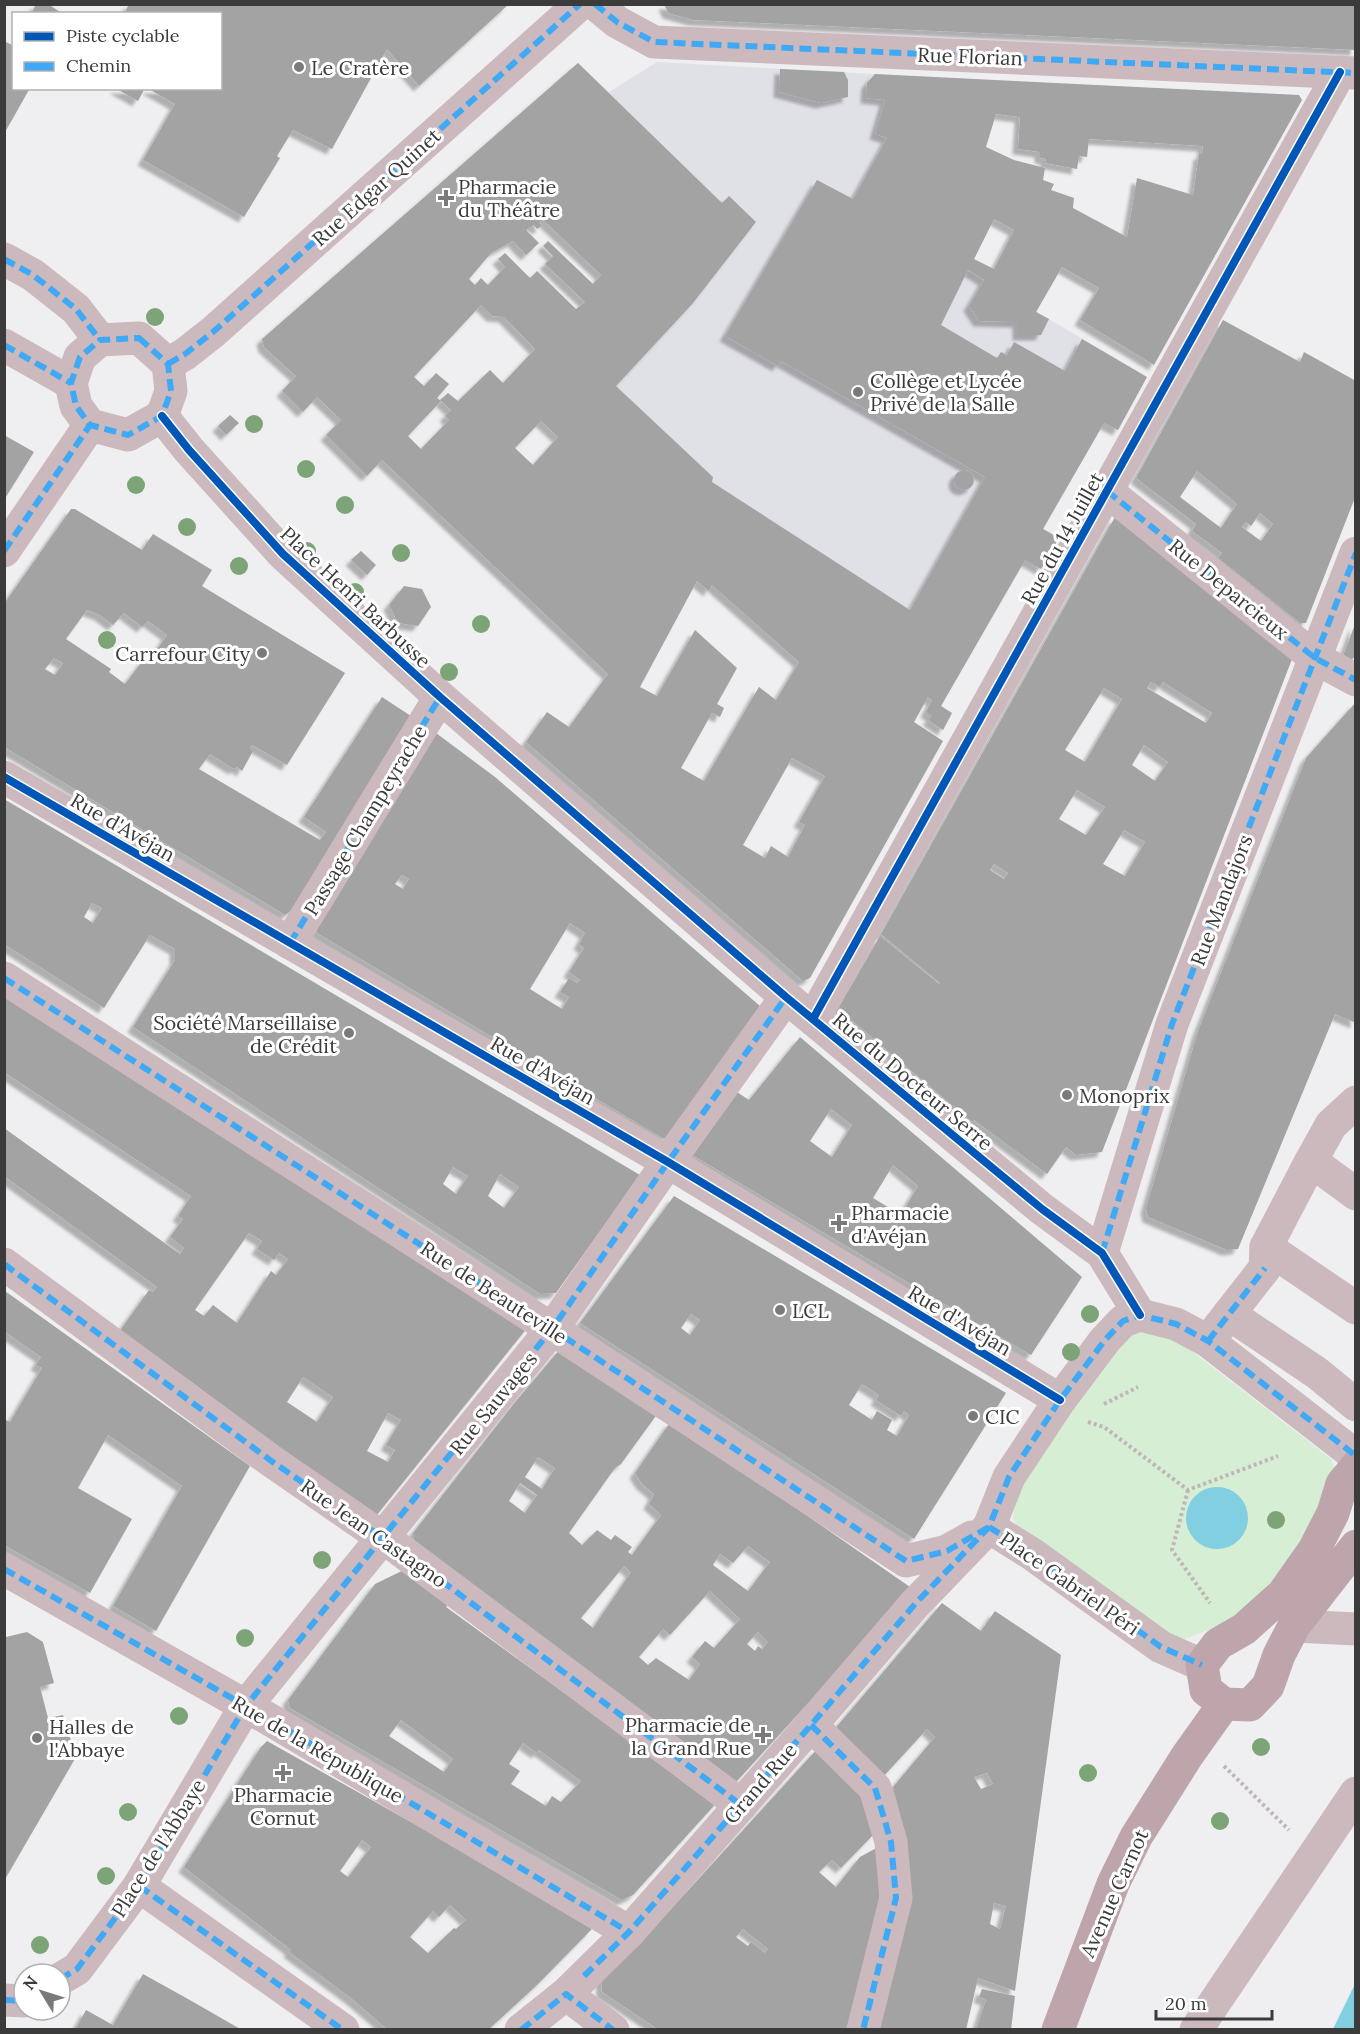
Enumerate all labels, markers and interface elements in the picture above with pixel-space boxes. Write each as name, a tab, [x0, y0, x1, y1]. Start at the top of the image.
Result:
legend	[12, 12, 222, 90]
text: Piste cyclable	[66, 24, 180, 47]
street label: Rue Florian	[917, 42, 1023, 70]
text: Chemin	[66, 54, 131, 77]
place label: Le Cratère	[311, 55, 409, 80]
marker: Le Cratère	[292, 60, 306, 74]
street label: Rue Edgar Quinet	[307, 123, 446, 251]
place label: Pharmacie du Théâtre	[458, 174, 560, 222]
marker: Pharmacie du Théâtre	[439, 191, 453, 205]
place label: Collège et Lycée Privé de la Salle	[870, 368, 1022, 416]
marker: Collège et Lycée Privé de la Salle	[851, 385, 865, 399]
street label: Rue du 14 Juillet	[1015, 467, 1109, 609]
street label: Place Henri Barbusse	[276, 521, 436, 673]
street label: Rue Deparcieux	[1164, 533, 1294, 645]
place label: Carrefour City	[115, 641, 250, 666]
marker: Carrefour City	[255, 646, 269, 660]
street label: Passage Champeyrache	[298, 720, 432, 920]
street label: Rue d'Avéjan	[66, 787, 180, 867]
street label: Rue Mandajors	[1185, 831, 1257, 969]
street label: Rue du Docteur Serre	[828, 1007, 998, 1155]
place label: Société Marseillaise de Crédit	[153, 1010, 337, 1058]
marker: Société Marseillaise de Crédit	[342, 1026, 356, 1040]
street label: Rue d'Avéjan	[486, 1030, 600, 1110]
place label: Monoprix	[1079, 1083, 1170, 1108]
marker: Monoprix	[1060, 1088, 1074, 1102]
place label: Pharmacie d'Avéjan	[851, 1200, 949, 1248]
marker: Pharmacie d'Avéjan	[832, 1216, 846, 1230]
street label: Rue de Beauteville	[416, 1235, 572, 1349]
street label: Rue d'Avéjan	[904, 1279, 1016, 1361]
place label: LCL	[792, 1298, 829, 1323]
marker: LCL	[773, 1303, 787, 1317]
street label: Rue Sauvages	[444, 1346, 542, 1460]
place label: CIC	[985, 1404, 1020, 1429]
marker: CIC	[966, 1409, 980, 1423]
street label: Rue Jean Castagno	[296, 1473, 452, 1593]
street label: Place Gabriel Péri	[995, 1526, 1145, 1640]
street label: Rue de la République	[228, 1690, 408, 1808]
place label: Pharmacie de la Grand Rue	[625, 1712, 751, 1760]
place label: Halles de l'Abbaye	[49, 1714, 134, 1762]
marker: Pharmacie de la Grand Rue	[756, 1728, 770, 1742]
marker: Halles de l'Abbaye	[30, 1731, 44, 1745]
street label: Grand Rue	[718, 1737, 802, 1828]
marker: Pharmacie Cornut	[276, 1766, 290, 1780]
street label: Place de l'Abbaye	[105, 1774, 211, 1922]
place label: Pharmacie Cornut	[234, 1782, 332, 1830]
street label: Avenue Carnot	[1074, 1825, 1154, 1962]
north arrow	[12, 1962, 72, 2022]
text: N	[18, 1972, 42, 1994]
scale bar	[1156, 1983, 1272, 2021]
text: 20 m	[1165, 1992, 1207, 2015]

